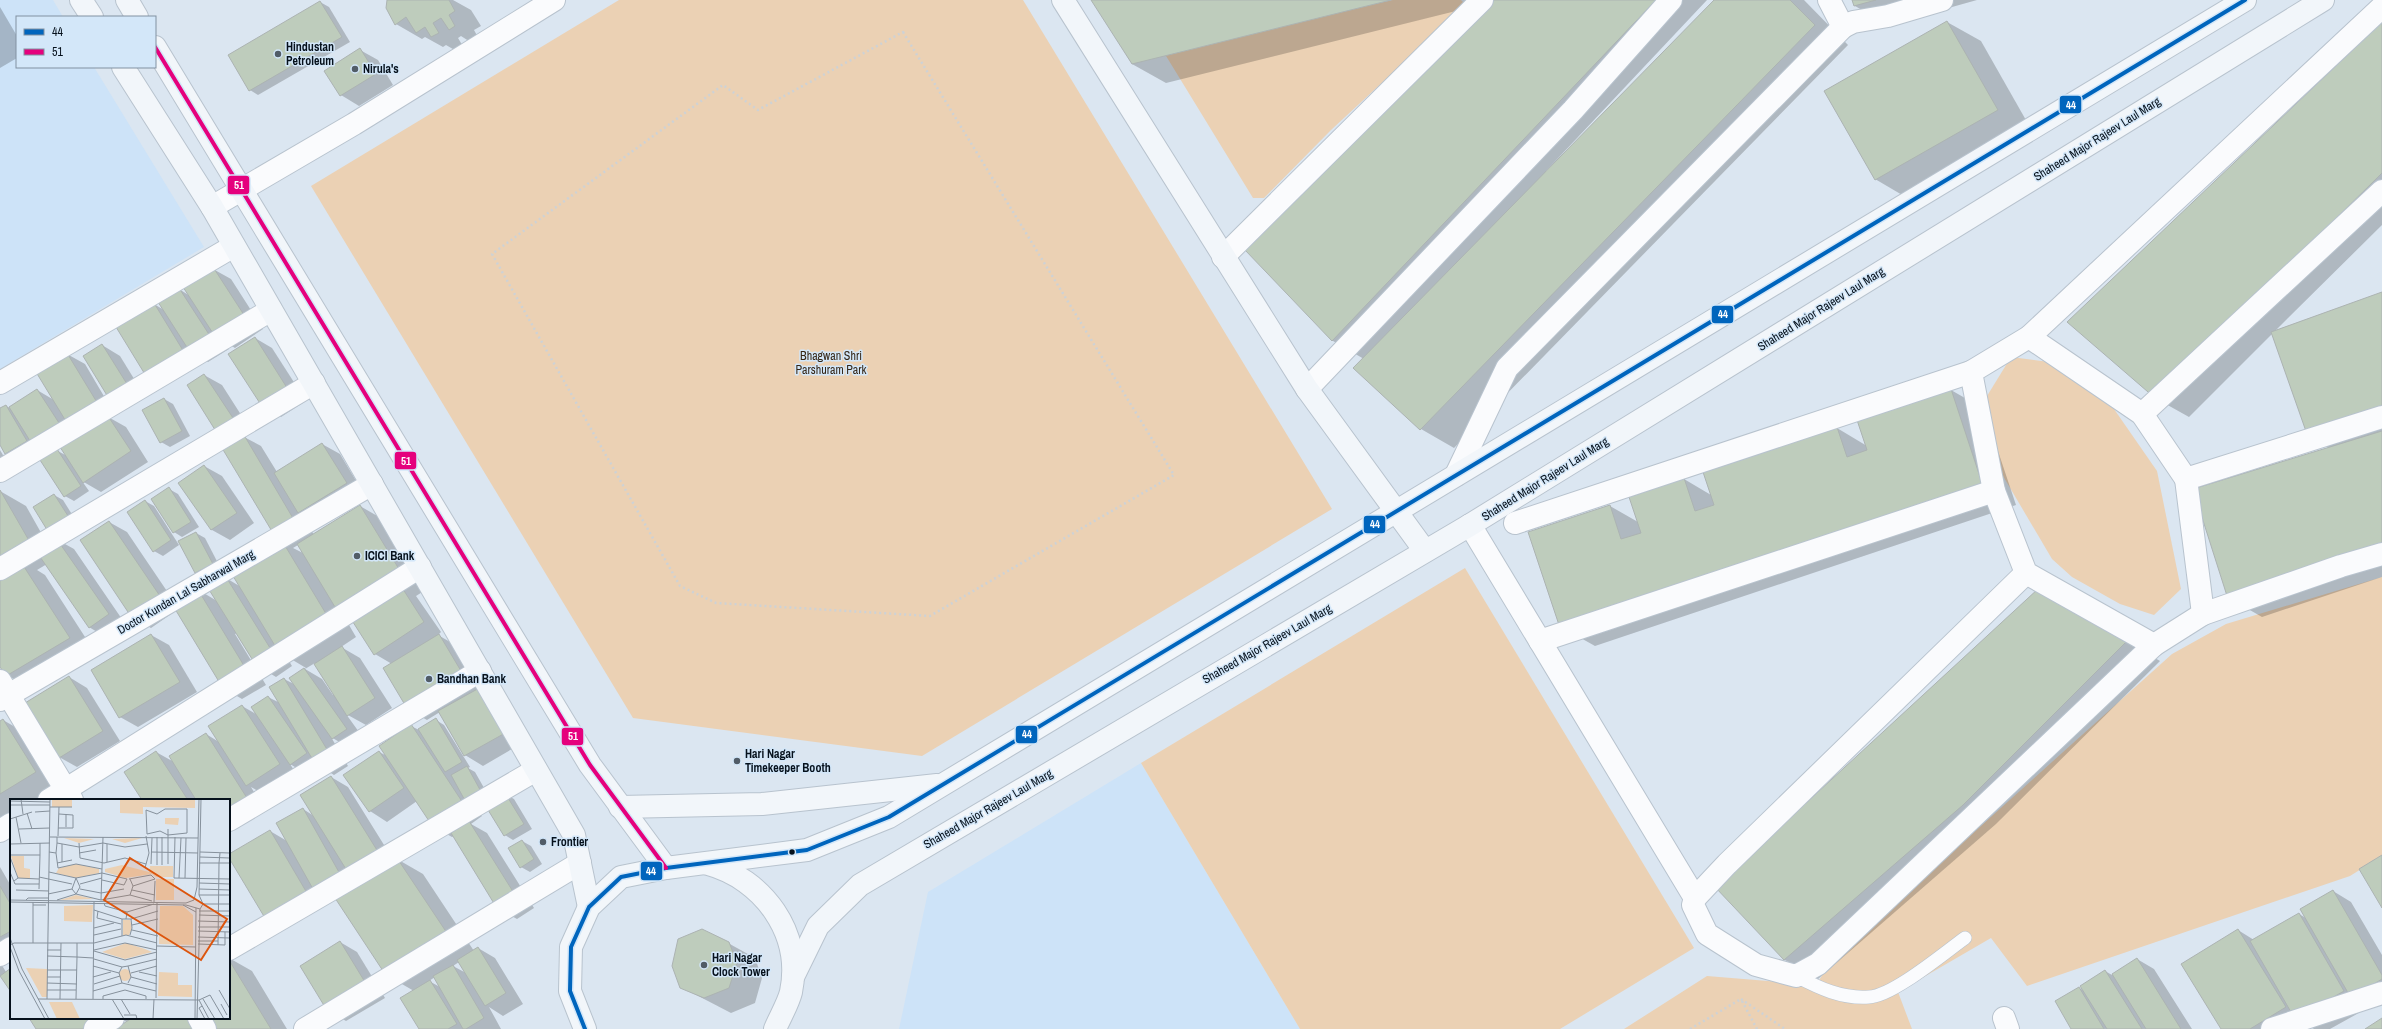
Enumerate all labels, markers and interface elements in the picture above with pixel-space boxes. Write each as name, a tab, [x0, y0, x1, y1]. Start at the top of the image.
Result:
legend	[16, 16, 156, 68]
text: 44	[52, 24, 63, 40]
place label: Hindustan Petroleum	[286, 39, 334, 69]
text: 51	[52, 44, 63, 60]
marker: Hindustan Petroleum	[273, 49, 283, 59]
place label: Nirula's	[363, 61, 399, 77]
marker: Nirula's	[350, 64, 360, 74]
street label: Shaheed Major Rajeev Laul Marg	[2031, 93, 2164, 185]
line badge: 44	[2059, 95, 2082, 114]
text: 44	[2066, 98, 2076, 112]
line badge: 51	[227, 175, 250, 195]
text: 51	[234, 178, 244, 192]
street label: Shaheed Major Rajeev Laul Marg	[1755, 263, 1888, 355]
line badge: 44	[1711, 305, 1734, 324]
text: 44	[1718, 307, 1728, 321]
park label: Bhagwan Shri Parshuram Park	[795, 348, 867, 378]
street label: Shaheed Major Rajeev Laul Marg	[1479, 433, 1612, 525]
line badge: 51	[394, 451, 417, 470]
text: 51	[401, 454, 411, 468]
line badge: 44	[1363, 515, 1386, 534]
text: 44	[1370, 517, 1380, 531]
street label: Doctor Kundan Lal Sabharwal Marg	[114, 546, 258, 638]
place label: ICICI Bank	[365, 548, 415, 564]
marker: ICICI Bank	[352, 551, 362, 561]
street label: Shaheed Major Rajeev Laul Marg	[1200, 600, 1335, 688]
place label: Bandhan Bank	[437, 671, 506, 687]
marker: Bandhan Bank	[424, 674, 434, 684]
line badge: 44	[1015, 725, 1038, 744]
line badge: 51	[561, 727, 584, 746]
text: 44	[1022, 727, 1032, 741]
text: 51	[568, 729, 578, 743]
place label: Hari Nagar Timekeeper Booth	[745, 746, 831, 776]
marker: Hari Nagar Timekeeper Booth	[732, 756, 742, 766]
street label: Shaheed Major Rajeev Laul Marg	[921, 765, 1056, 853]
inset map	[10, 799, 230, 1019]
place label: Frontier	[551, 834, 588, 850]
marker: Frontier	[538, 837, 548, 847]
unlabelled marker	[787, 847, 797, 857]
line badge: 44	[640, 861, 663, 881]
text: 44	[646, 864, 656, 878]
place label: Hari Nagar Clock Tower	[712, 950, 770, 980]
marker: Hari Nagar Clock Tower	[699, 960, 709, 970]

